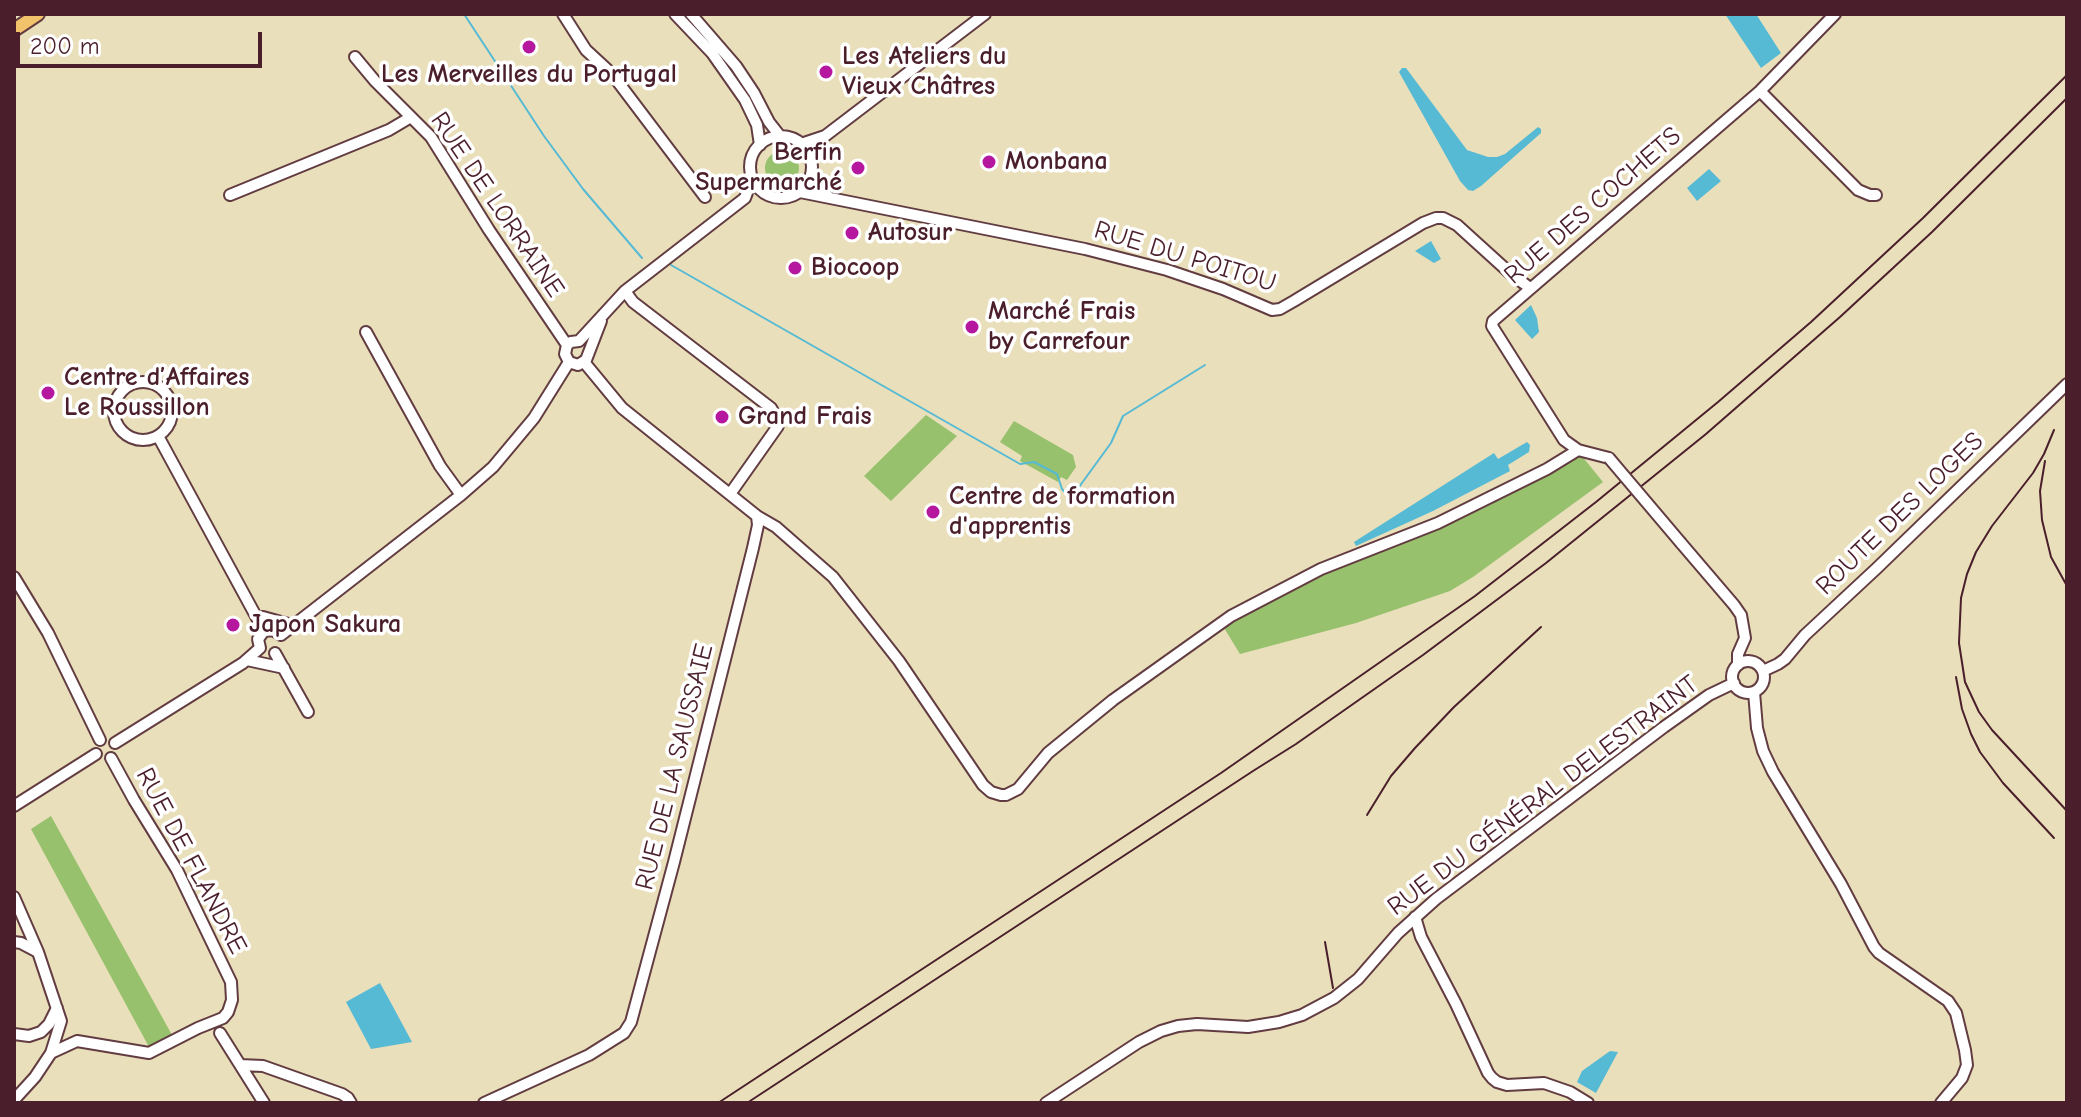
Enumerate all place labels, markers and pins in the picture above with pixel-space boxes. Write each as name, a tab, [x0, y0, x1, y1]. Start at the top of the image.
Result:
marker: Les Merveilles du Portugal	[520, 38, 538, 56]
place label: Les Ateliers du Vieux Châtres	[842, 41, 1006, 102]
place label: Les Merveilles du Portugal	[381, 59, 677, 91]
marker: Les Ateliers du Vieux Châtres	[817, 63, 835, 81]
place label: Berfin Supermarché	[695, 137, 842, 198]
place label: Monbana	[1005, 146, 1108, 178]
marker: Monbana	[980, 153, 998, 171]
marker: Berfin Supermarché	[849, 159, 867, 177]
place label: Autosur	[868, 217, 952, 249]
marker: Autosur	[843, 224, 861, 242]
place label: Biocoop	[811, 252, 899, 284]
marker: Biocoop	[786, 259, 804, 277]
place label: Marché Frais by Carrefour	[988, 296, 1135, 358]
marker: Marché Frais by Carrefour	[963, 318, 981, 336]
place label: Centre d’Affaires Le Roussillon	[64, 362, 249, 424]
marker: Centre d’Affaires Le Roussillon	[39, 384, 57, 402]
place label: Grand Frais	[738, 401, 872, 433]
marker: Grand Frais	[713, 408, 731, 426]
place label: Centre de formation d'apprentis	[949, 481, 1175, 542]
marker: Centre de formation d'apprentis	[924, 503, 942, 521]
place label: Japon Sakura	[249, 609, 401, 641]
marker: Japon Sakura	[224, 616, 242, 634]

